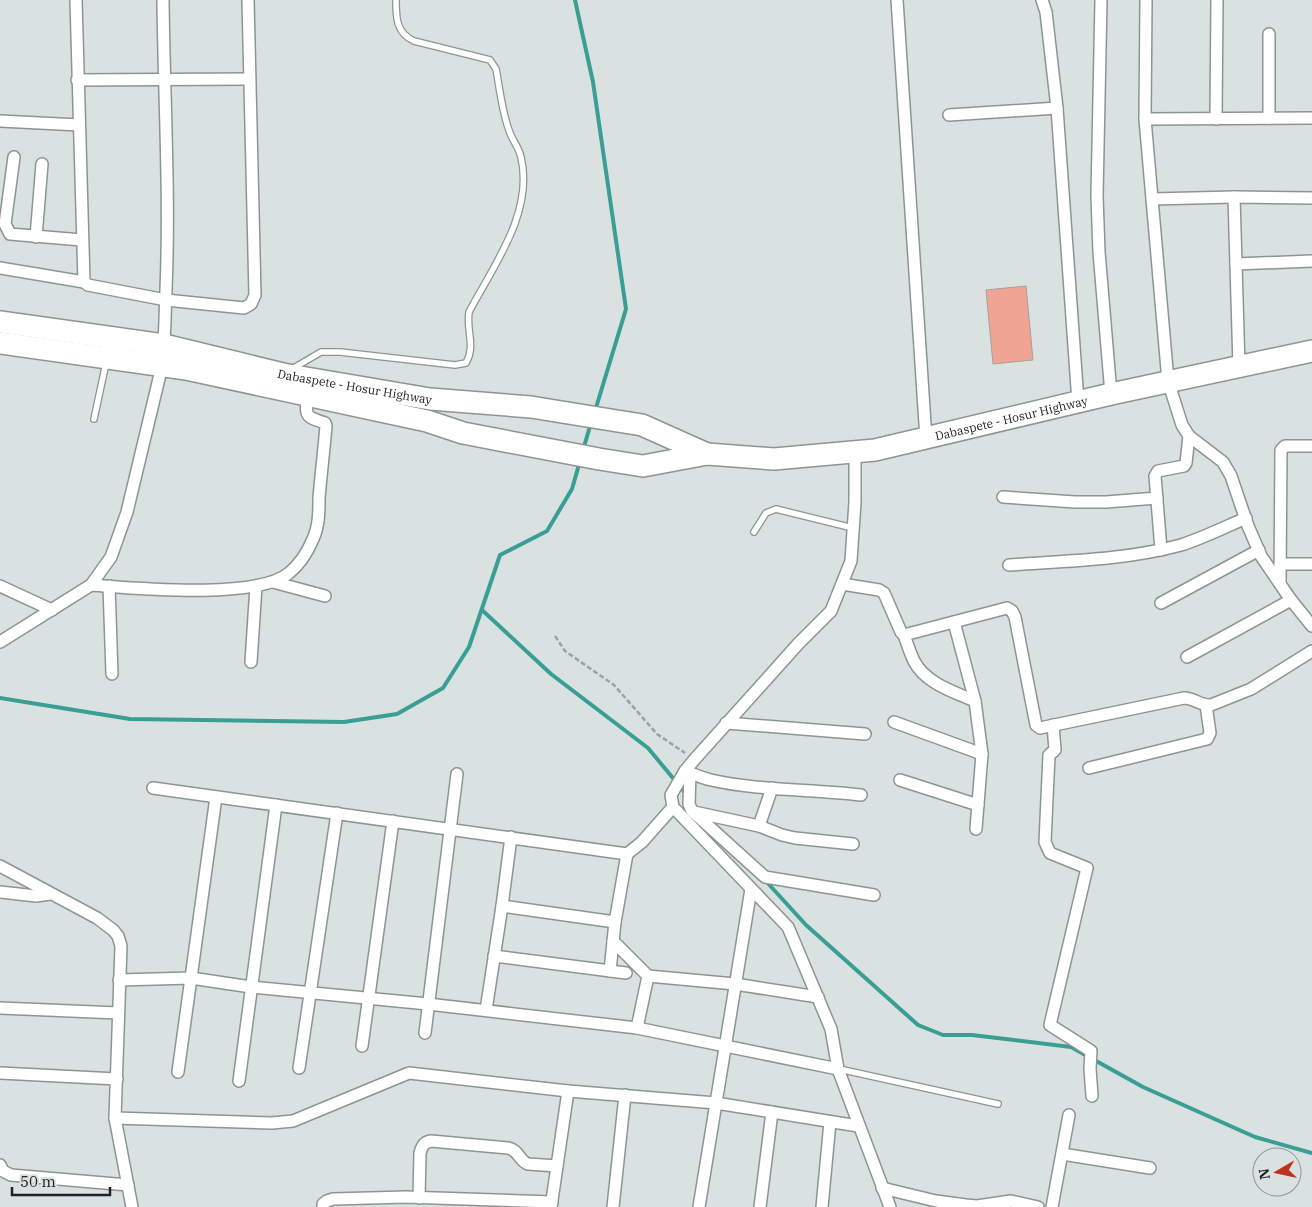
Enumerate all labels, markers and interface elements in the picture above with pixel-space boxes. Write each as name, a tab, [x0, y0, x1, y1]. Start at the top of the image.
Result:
street label: Dabaspete - Hosur Highway	[276, 365, 434, 407]
street label: Dabaspete - Hosur Highway	[933, 392, 1090, 443]
north arrow	[1252, 1147, 1302, 1197]
scale bar	[12, 1164, 110, 1196]
text: N	[1254, 1167, 1274, 1181]
text: 50 m	[20, 1172, 56, 1191]

